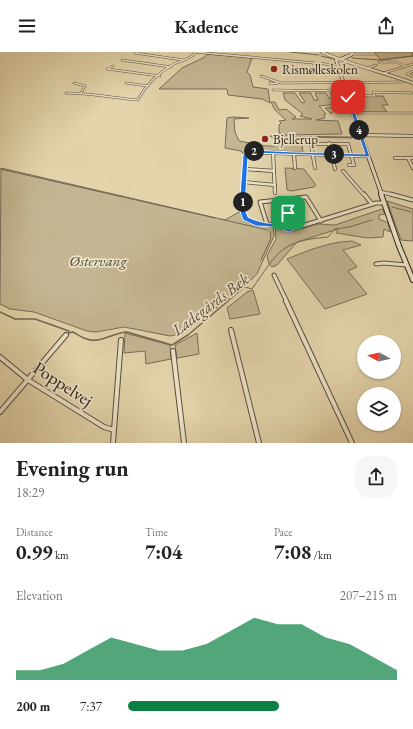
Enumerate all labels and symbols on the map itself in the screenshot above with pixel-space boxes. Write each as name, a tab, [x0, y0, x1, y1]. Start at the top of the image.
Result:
place label: Rismølleskolen	[282, 61, 358, 78]
marker: Rismølleskolen	[269, 64, 279, 74]
pin	[331, 80, 365, 114]
pin: 4	[349, 120, 369, 140]
place label: Bjellerup	[273, 131, 318, 148]
marker: Bjellerup	[260, 134, 270, 144]
pin: 2	[244, 141, 264, 161]
pin: 3	[324, 144, 344, 164]
pin: 1	[233, 192, 253, 212]
pin	[271, 196, 305, 230]
park label: Østervang	[69, 251, 127, 270]
water label: Ladegårds Bæk	[167, 268, 254, 341]
north arrow	[357, 335, 401, 379]
street label: Poppelvej	[29, 356, 97, 411]

